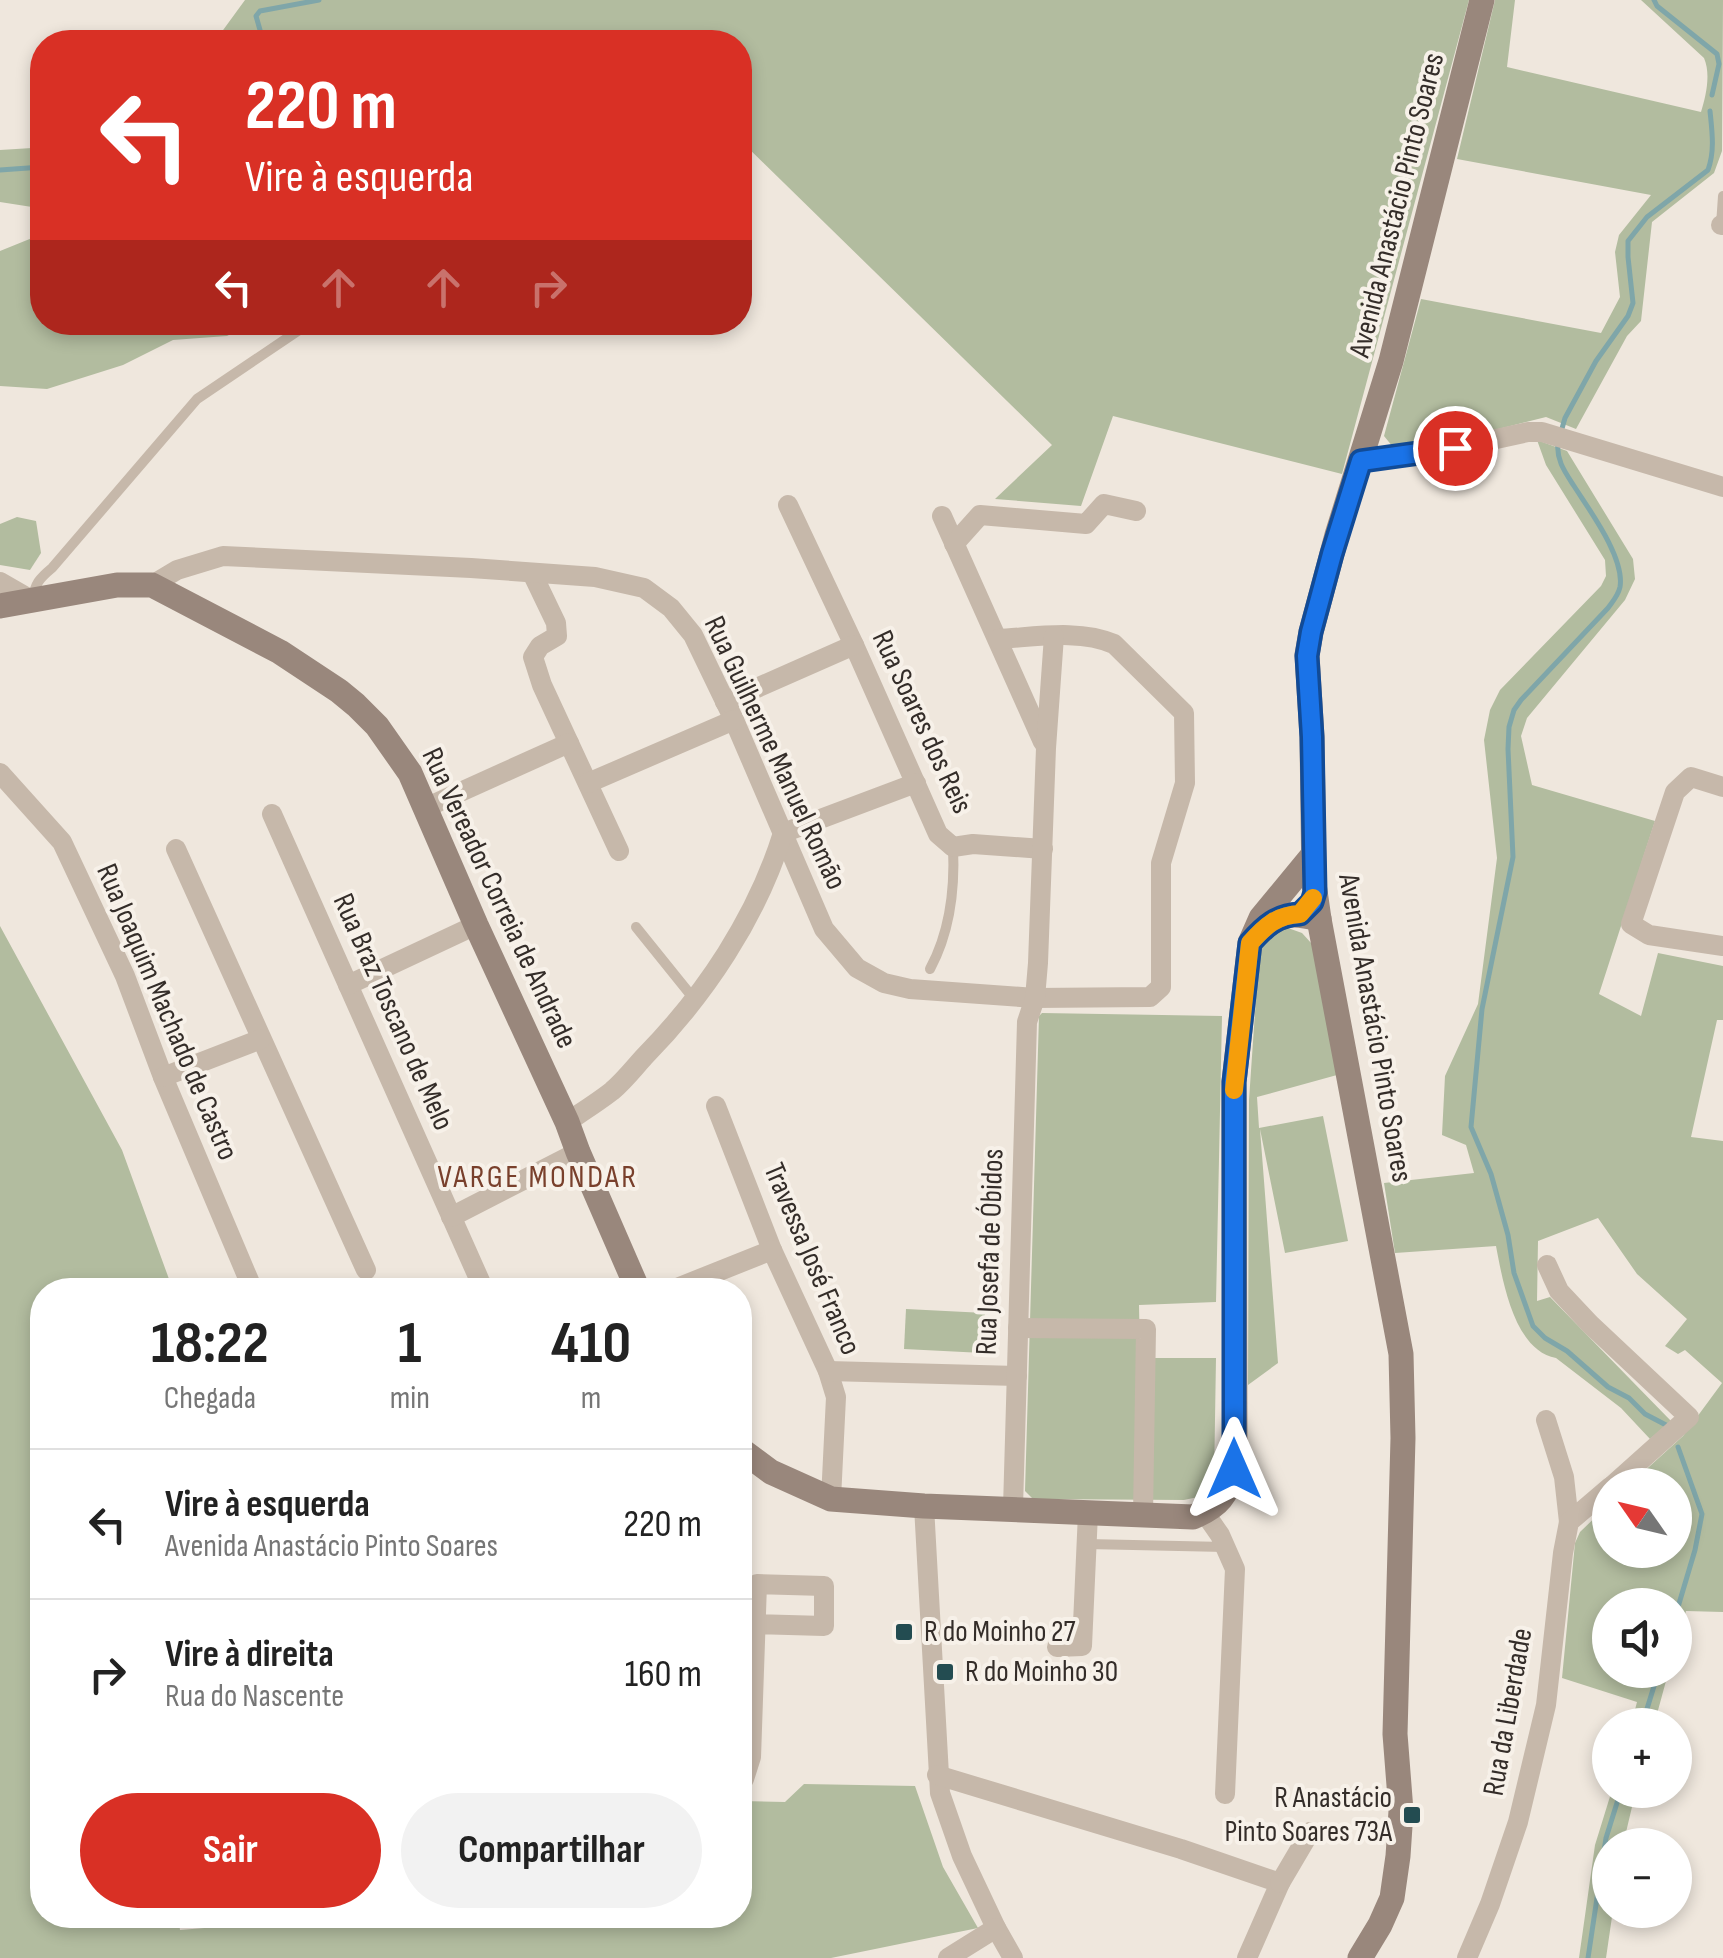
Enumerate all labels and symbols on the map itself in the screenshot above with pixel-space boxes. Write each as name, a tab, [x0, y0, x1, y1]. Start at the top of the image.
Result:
street label: Avenida Anastácio Pinto Soares	[1342, 49, 1452, 362]
pin	[1413, 406, 1498, 491]
street label: Rua Guilherme Manuel Romão	[696, 611, 854, 895]
street label: Rua Soares dos Reis	[864, 625, 980, 819]
street label: Rua Vereador Correia de Andrade	[414, 742, 584, 1054]
street label: Rua Joaquim Machado de Castro	[88, 858, 246, 1166]
street label: Avenida Anastácio Pinto Soares	[1330, 870, 1420, 1185]
street label: Rua Braz Toscano de Melo	[325, 888, 461, 1136]
street label: Rua Josefa de Óbidos	[968, 1148, 1012, 1356]
district label: VARGE MONDAR	[438, 1158, 638, 1197]
street label: Travessa José Franco	[755, 1158, 869, 1360]
position arrow	[1182, 1417, 1286, 1521]
north arrow	[1592, 1468, 1692, 1568]
place label: R do Moinho 27	[924, 1614, 1076, 1650]
marker: R do Moinho 27	[893, 1621, 915, 1643]
street label: Rua da Liberdade	[1476, 1625, 1540, 1799]
place label: R do Moinho 30	[965, 1654, 1118, 1690]
marker: R do Moinho 30	[934, 1661, 956, 1683]
place label: R Anastácio Pinto Soares 73A	[1225, 1780, 1392, 1850]
marker: R Anastácio Pinto Soares 73A	[1401, 1804, 1423, 1826]

